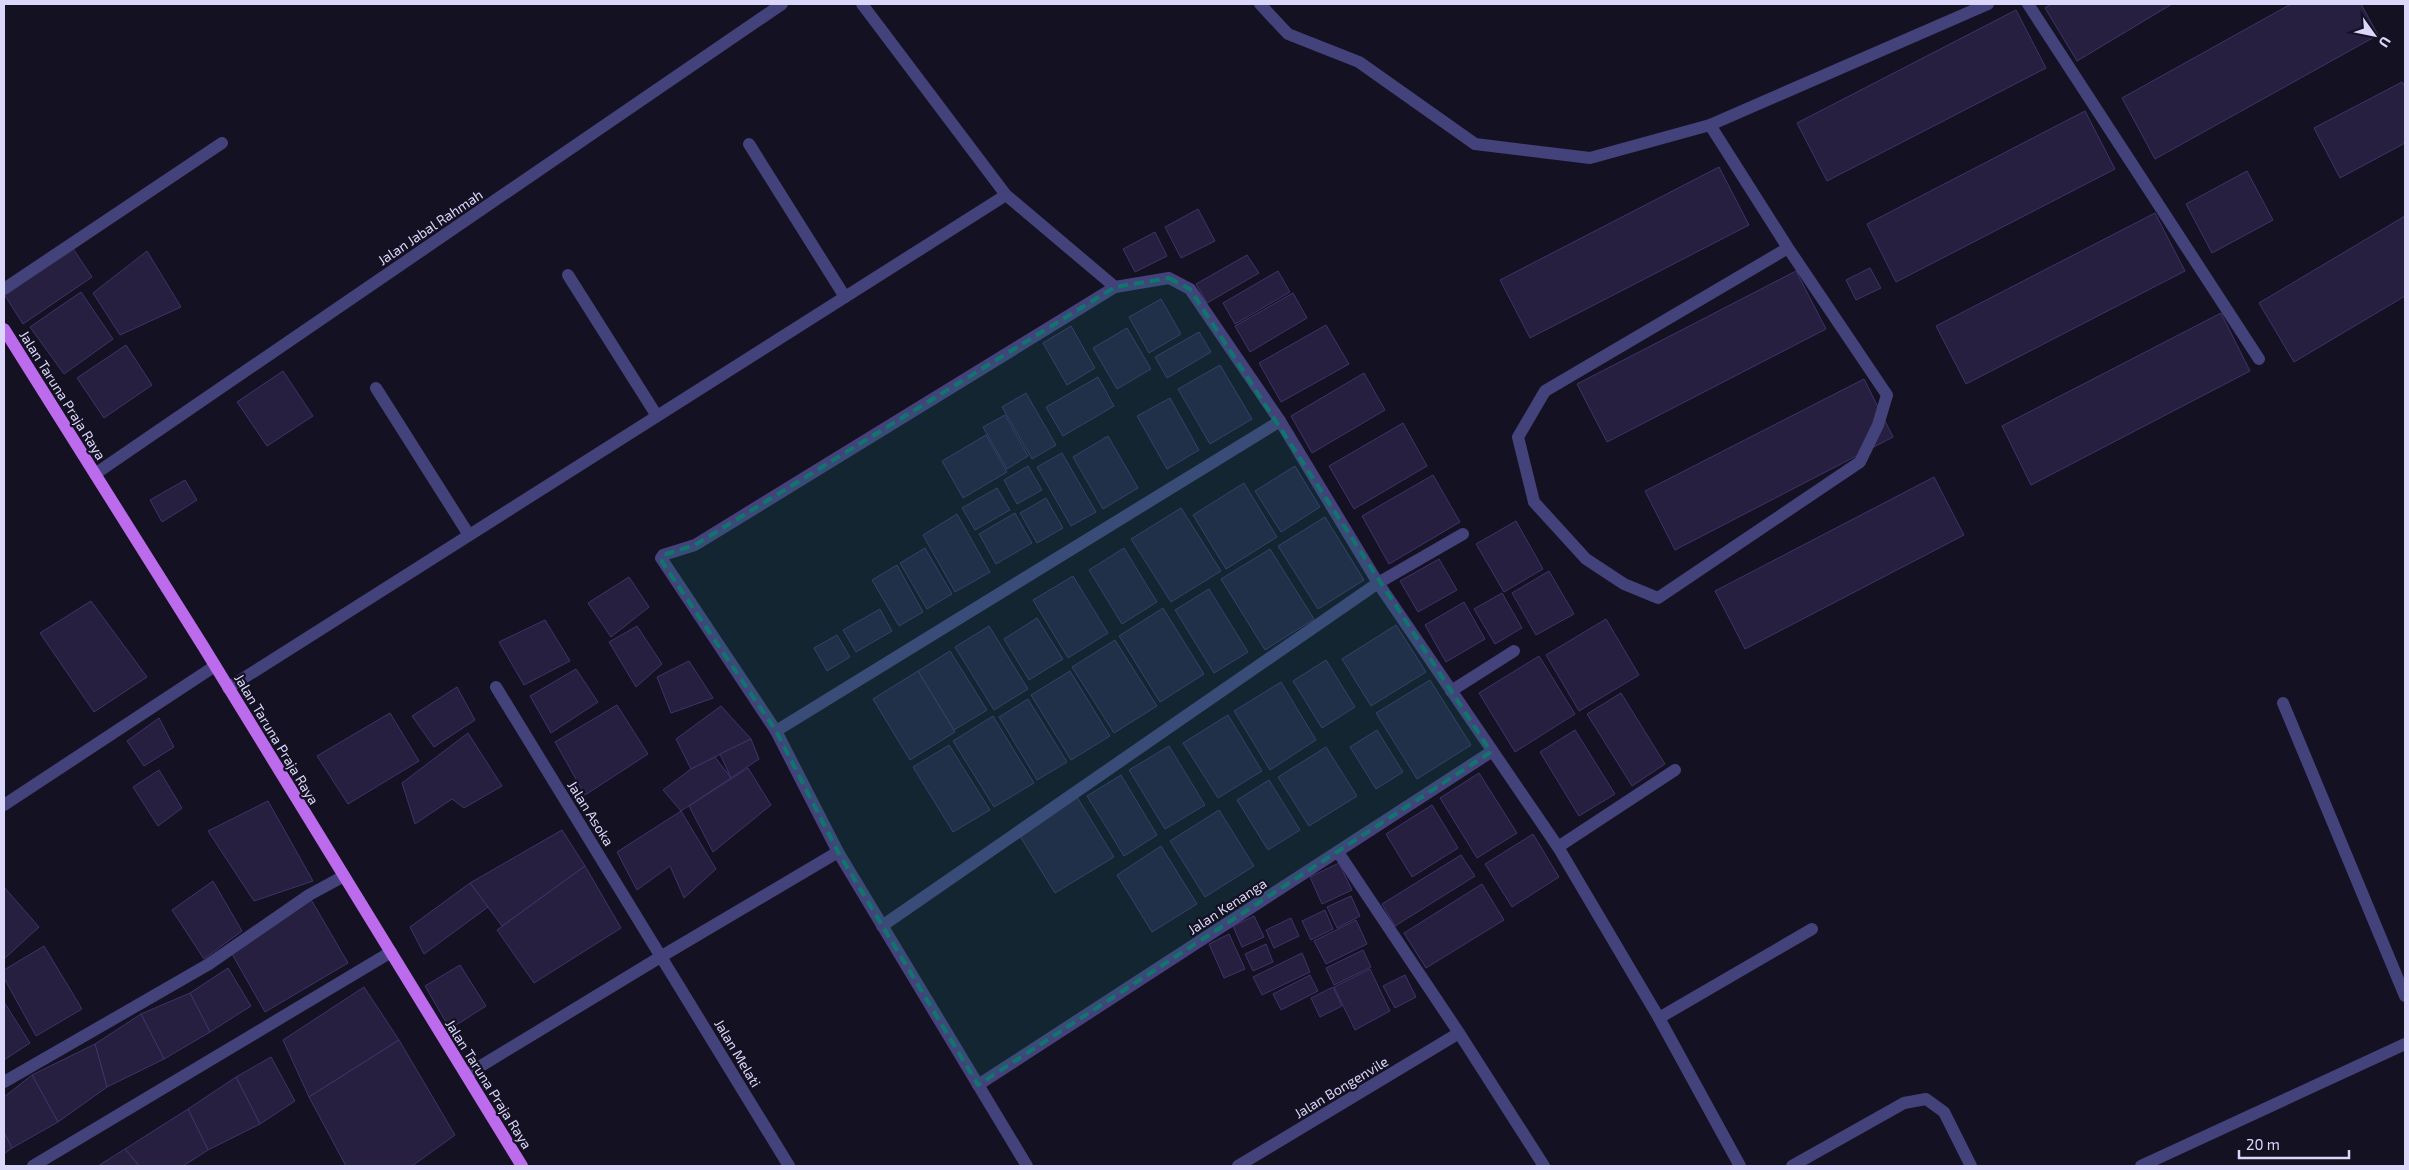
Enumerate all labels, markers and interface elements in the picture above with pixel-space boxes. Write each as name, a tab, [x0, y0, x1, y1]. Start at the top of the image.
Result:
north arrow	[2349, 10, 2399, 60]
text: U	[2376, 34, 2395, 51]
street label: Jalan Jabal Rahmah	[374, 186, 486, 268]
street label: Jalan Taruna Praja Raya	[16, 327, 110, 463]
street label: Jalan Taruna Praja Raya	[231, 671, 323, 807]
street label: Jalan Asoka	[564, 777, 618, 849]
street label: Jalan Kenanga	[1184, 874, 1270, 938]
street label: Jalan Taruna Praja Raya	[442, 1016, 536, 1152]
street label: Jalan Melati	[711, 1016, 765, 1090]
street label: Jalan Bongenvile	[1291, 1052, 1391, 1122]
scale bar	[2239, 1128, 2349, 1160]
text: 20 m	[2246, 1135, 2280, 1153]

